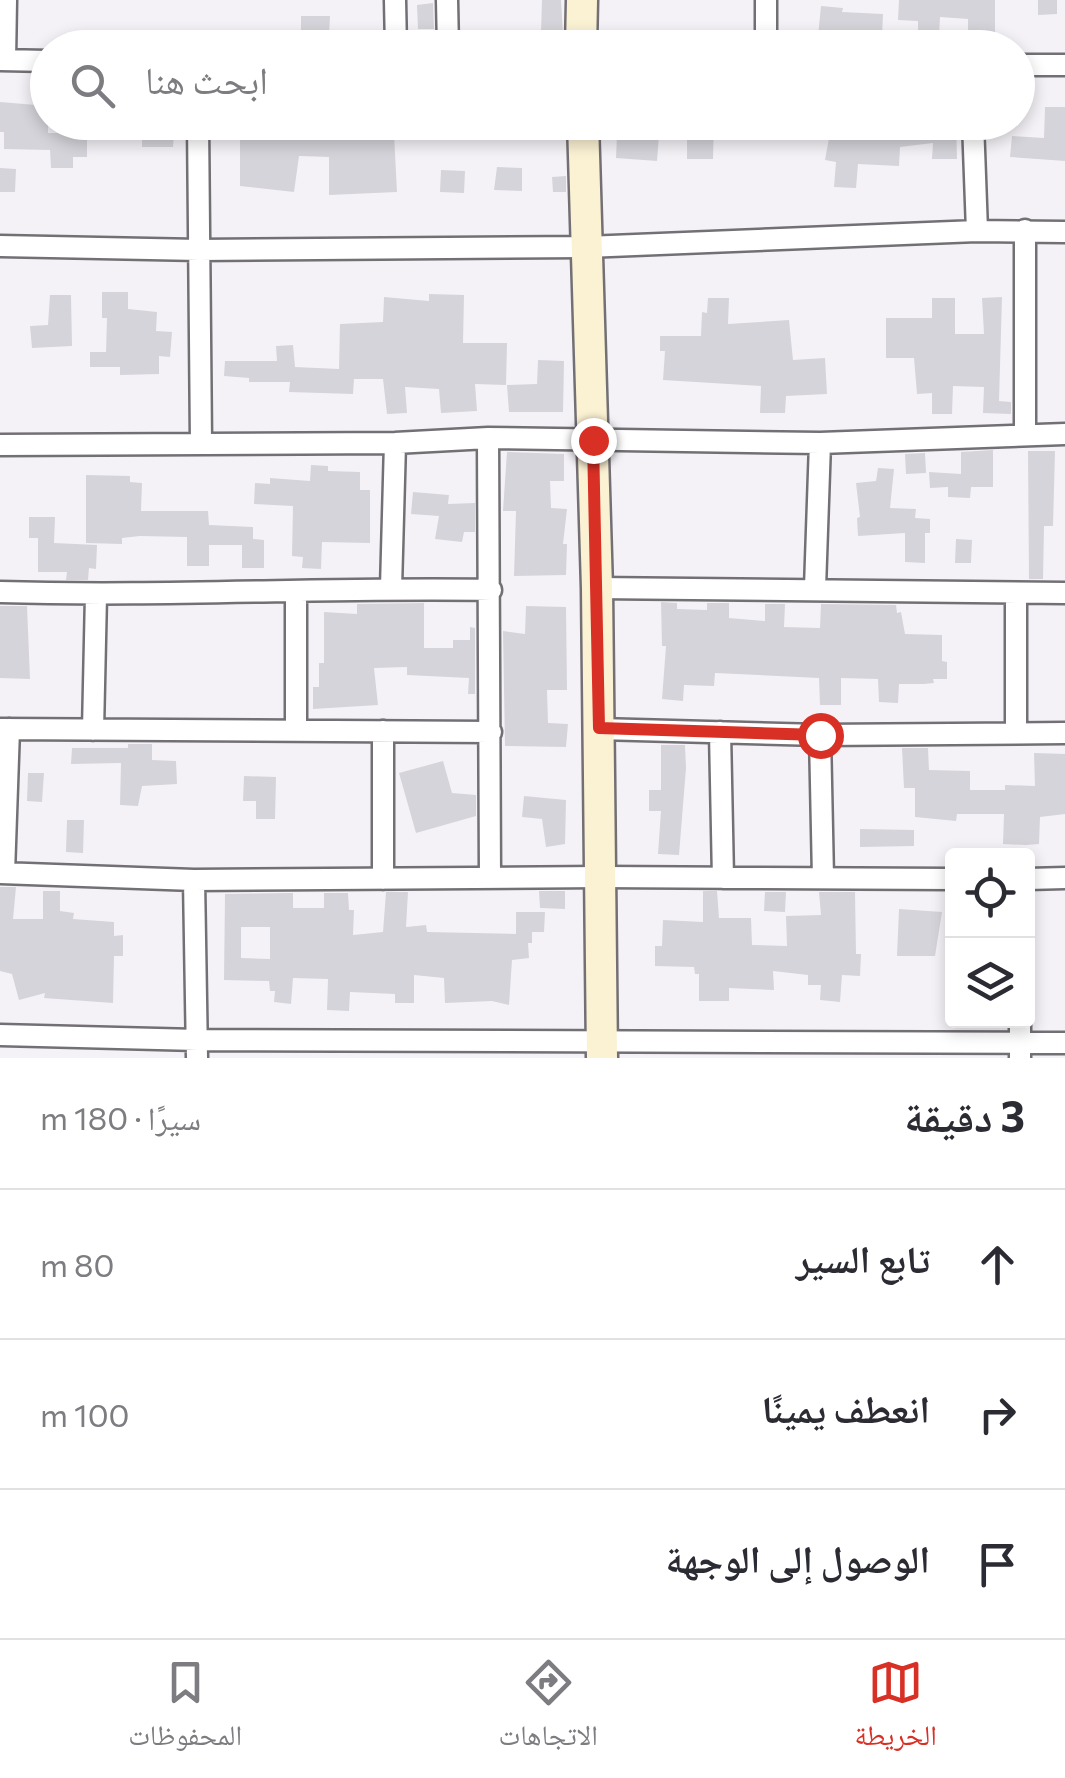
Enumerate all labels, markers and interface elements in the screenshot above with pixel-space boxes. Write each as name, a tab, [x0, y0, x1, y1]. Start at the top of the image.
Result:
search box	[30, 30, 1035, 140]
text: ابحث هنا	[145, 55, 268, 102]
icon: search	[65, 58, 120, 113]
route end	[571, 418, 617, 464]
route start	[798, 713, 844, 759]
map controls	[945, 848, 1035, 1028]
button: locate	[945, 848, 1035, 938]
button: layers	[945, 938, 1035, 1028]
text: 3 دقيقة	[904, 1089, 1025, 1141]
text: سيرًا · 180 m	[40, 1097, 201, 1137]
text: تابع السير	[796, 1234, 930, 1281]
icon: ahead	[970, 1237, 1025, 1292]
text: 80 m	[40, 1244, 114, 1284]
text: انعطف يمينًا	[762, 1384, 930, 1431]
icon: right	[970, 1387, 1025, 1442]
text: 100 m	[40, 1394, 130, 1434]
text: الوصول إلى الوجهة	[666, 1534, 930, 1581]
icon: arrive	[970, 1537, 1025, 1592]
tab: المحفوظات	[128, 1655, 242, 1763]
tab: الاتجاهات	[499, 1655, 598, 1763]
tab: الخريطة	[854, 1655, 937, 1763]

